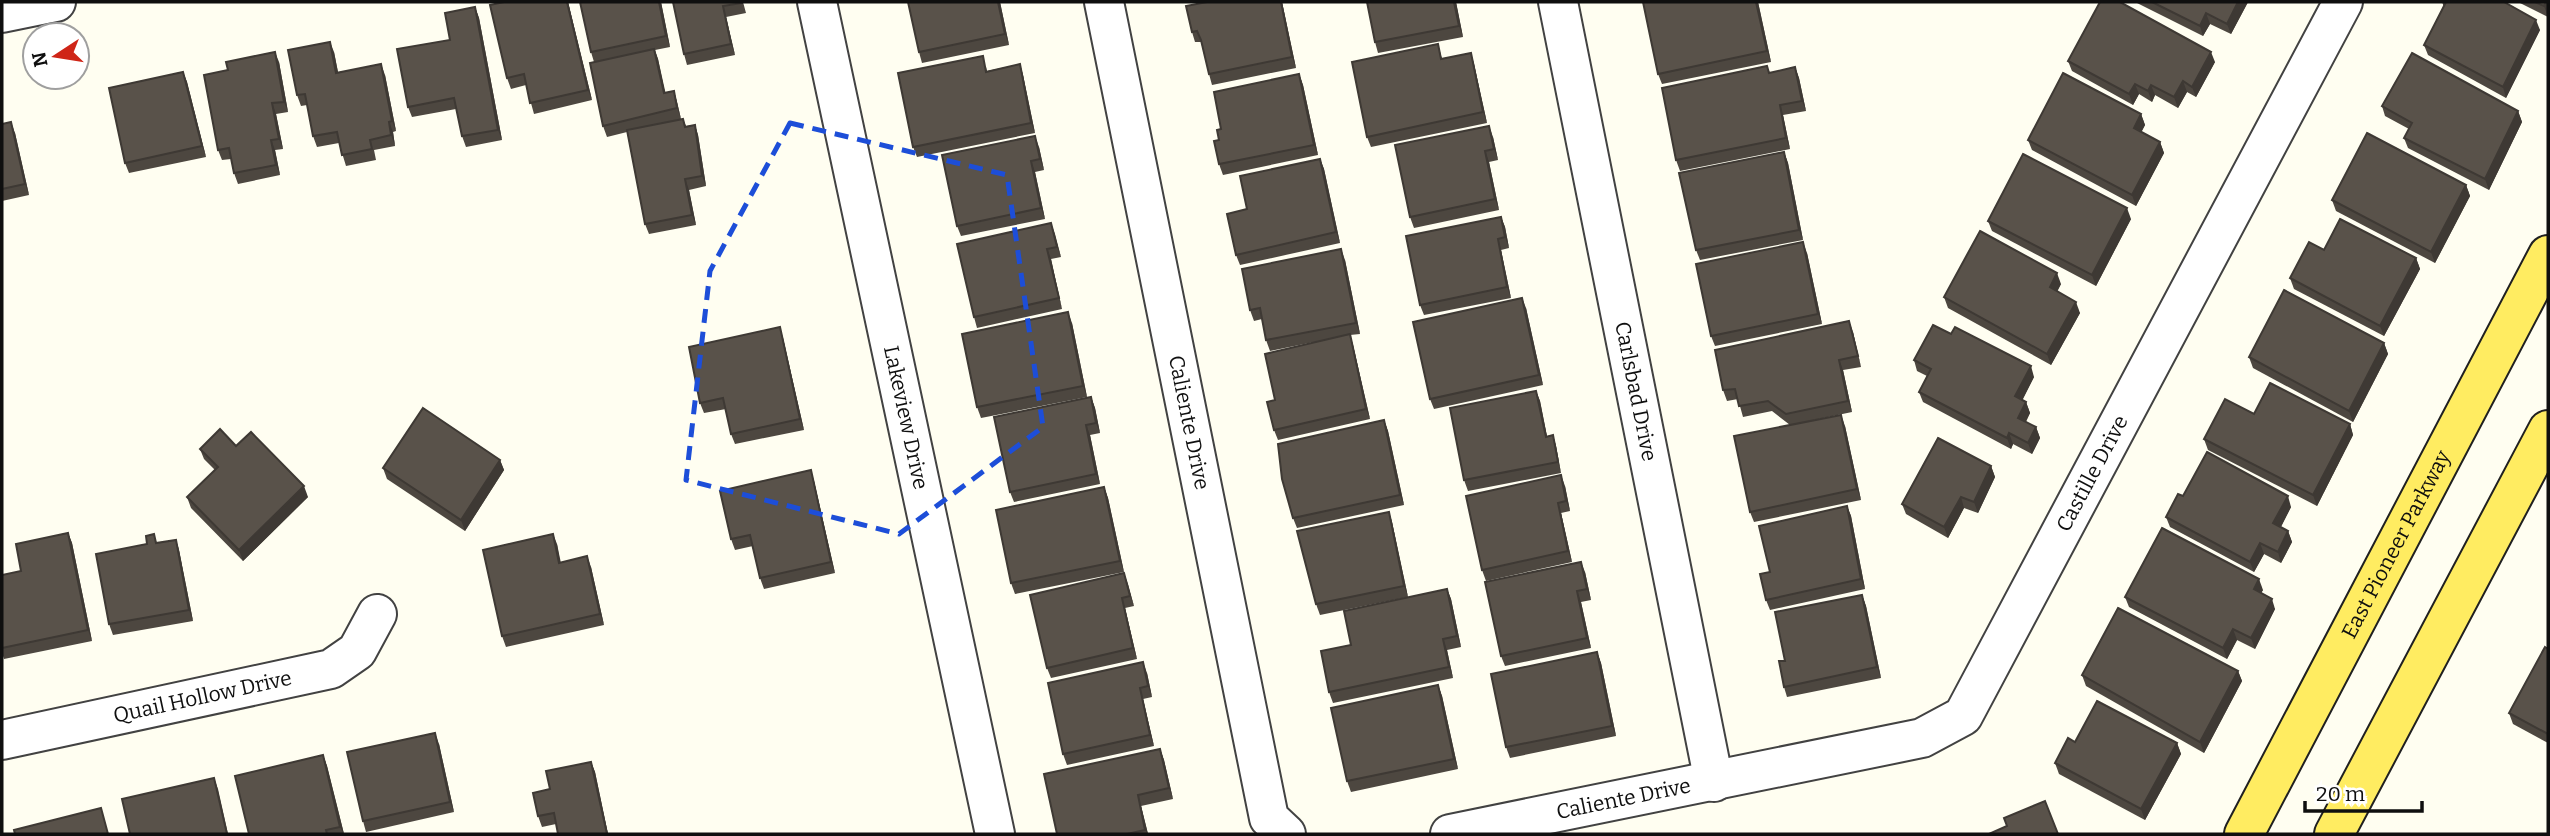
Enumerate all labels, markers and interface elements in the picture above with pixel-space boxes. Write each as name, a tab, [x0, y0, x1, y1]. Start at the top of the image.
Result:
north arrow	[21, 21, 91, 91]
text: N	[27, 50, 53, 69]
street label: Carlsbad Drive	[1609, 319, 1663, 463]
street label: Lakeview Drive	[878, 343, 934, 492]
street label: Caliente Drive	[1163, 353, 1215, 492]
street label: Castille Drive	[2051, 411, 2134, 536]
street label: East Pioneer Parkway	[2336, 445, 2456, 643]
street label: Quail Hollow Drive	[111, 665, 294, 729]
scale bar	[2305, 770, 2422, 814]
street label: Caliente Drive	[1554, 772, 1693, 825]
text: 20 m	[2316, 781, 2365, 807]

